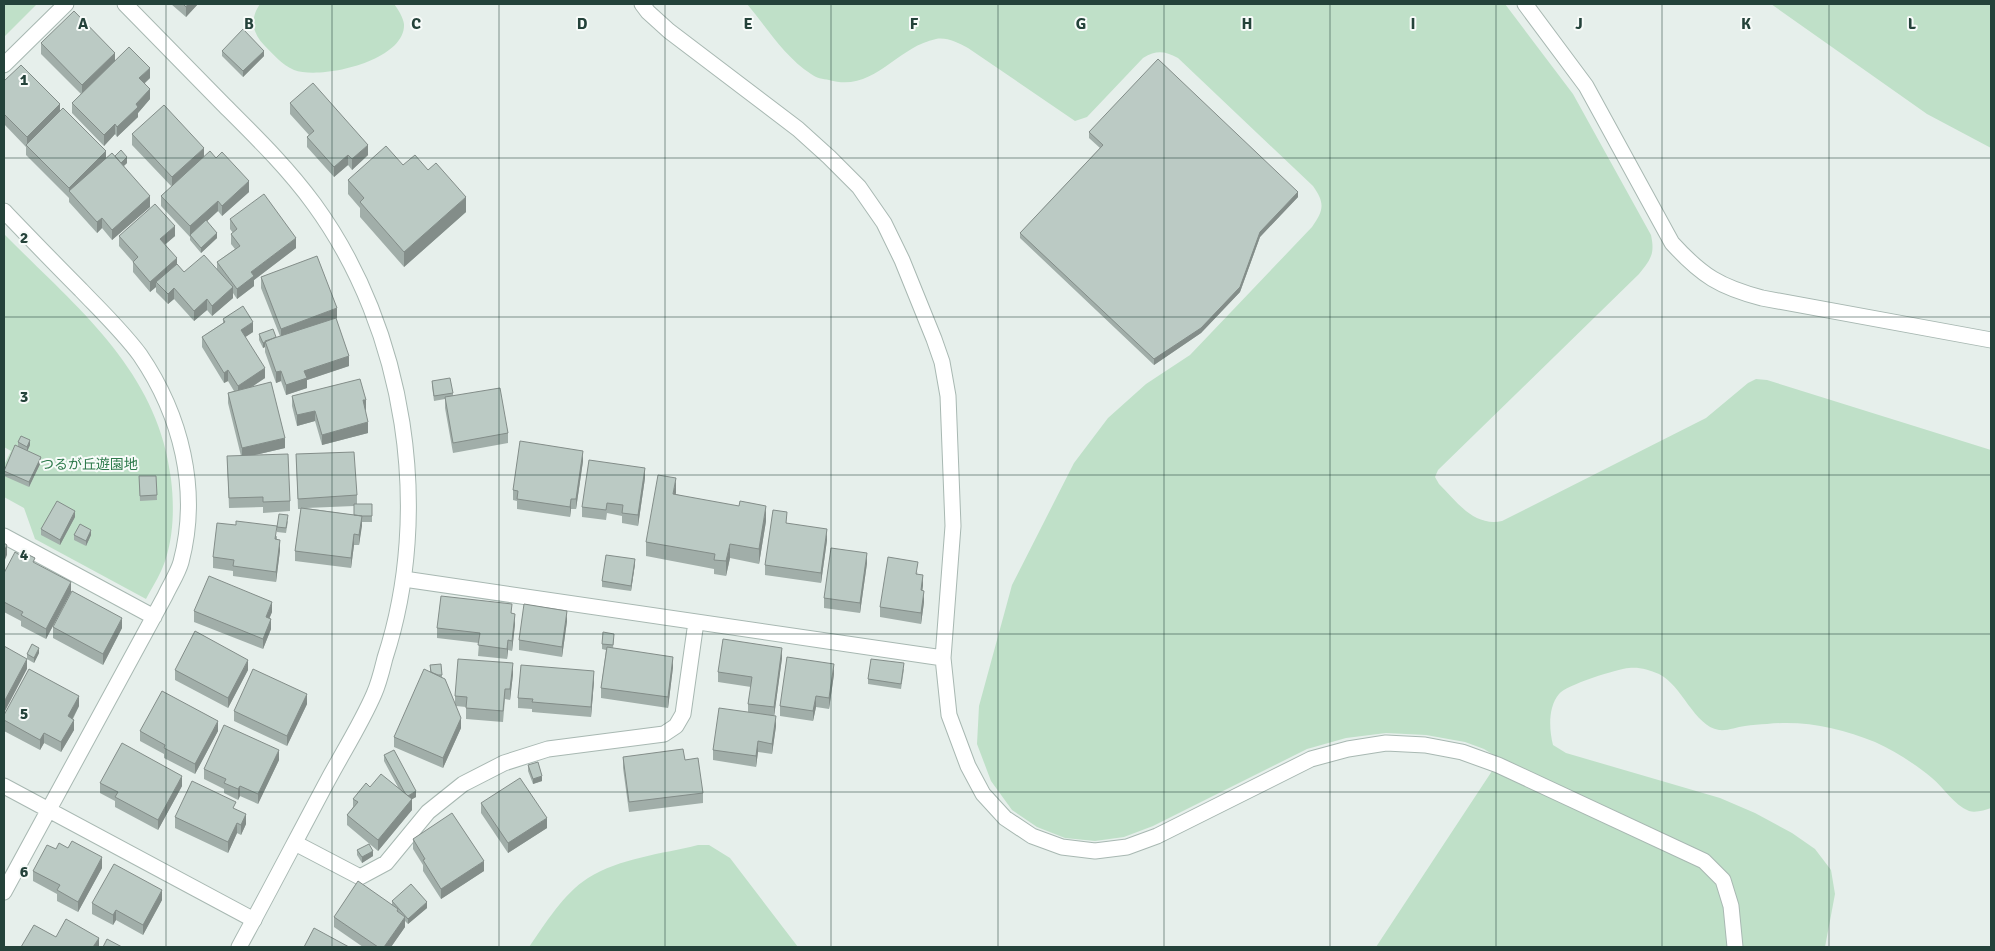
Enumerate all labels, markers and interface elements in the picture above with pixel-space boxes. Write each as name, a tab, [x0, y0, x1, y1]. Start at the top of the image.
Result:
text: A	[78, 14, 89, 34]
text: B	[244, 14, 254, 34]
text: C	[411, 14, 421, 34]
text: D	[577, 14, 588, 34]
text: E	[743, 14, 753, 34]
text: F	[910, 14, 919, 34]
text: G	[1076, 14, 1086, 34]
text: H	[1242, 14, 1252, 34]
text: I	[1410, 14, 1416, 34]
text: J	[1575, 14, 1583, 34]
text: K	[1741, 14, 1751, 34]
text: L	[1908, 14, 1917, 34]
text: 1	[20, 70, 29, 90]
text: 2	[20, 228, 28, 248]
text: 3	[20, 387, 28, 407]
park label: つるが丘遊園地	[40, 456, 138, 473]
text: 4	[20, 545, 29, 565]
text: 5	[20, 704, 28, 724]
text: 6	[20, 862, 29, 882]

